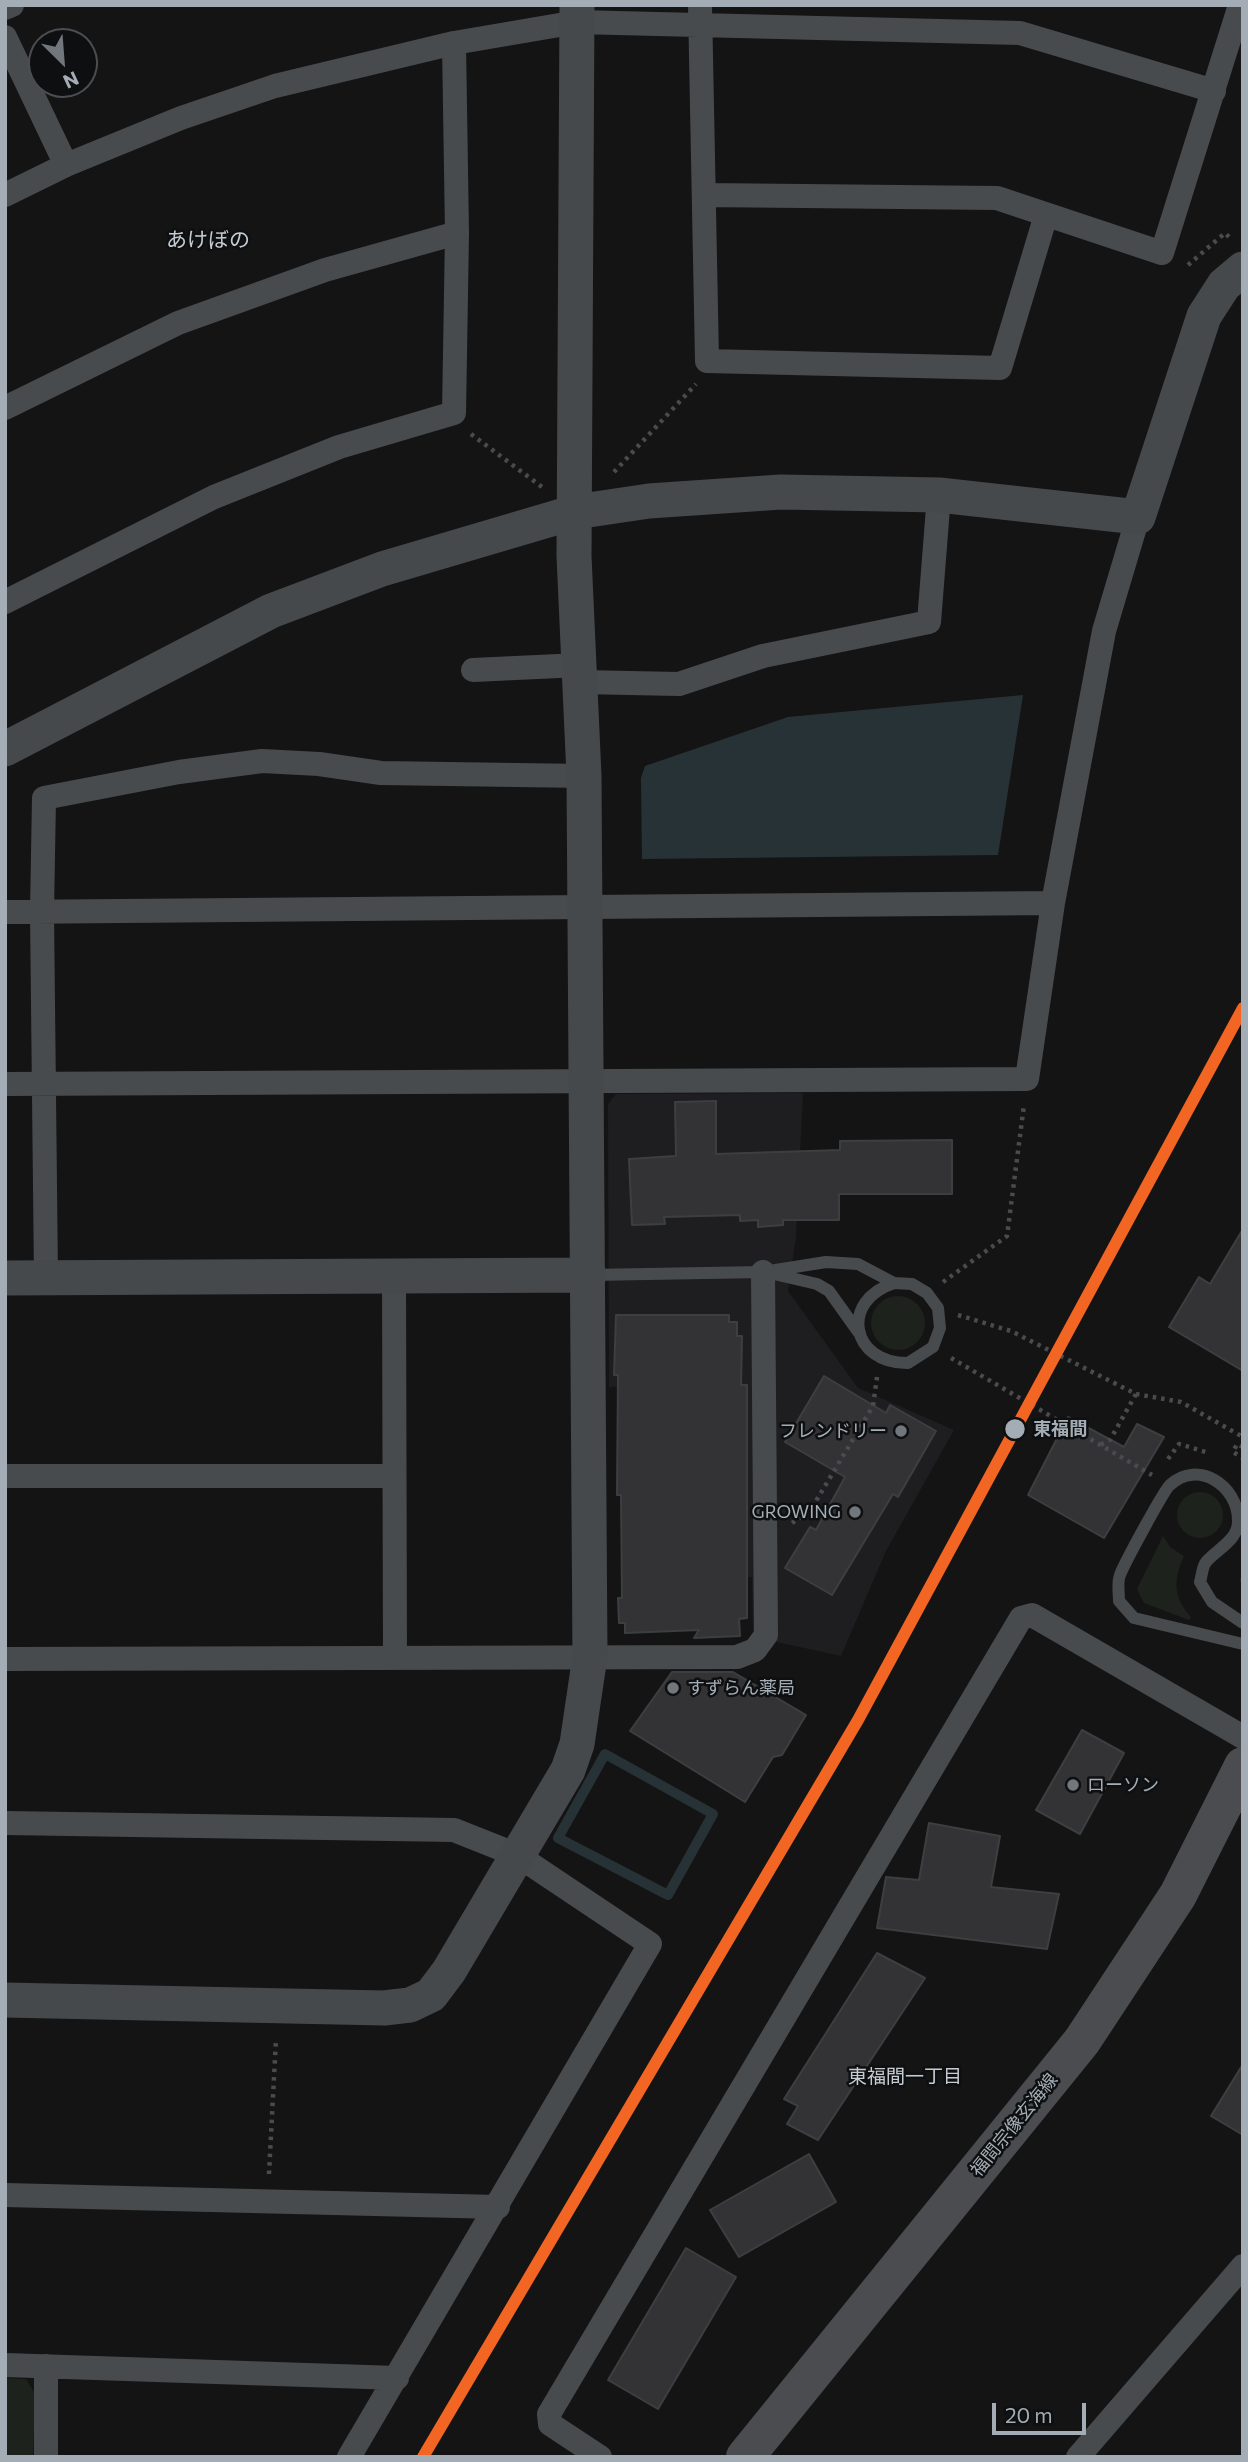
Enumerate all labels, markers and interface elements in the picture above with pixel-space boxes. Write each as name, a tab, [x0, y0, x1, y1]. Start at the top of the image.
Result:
north arrow	[28, 28, 98, 98]
text: N	[60, 67, 83, 94]
district label: あけぼの	[166, 227, 250, 253]
marker: 東福間	[1003, 1417, 1027, 1441]
place label: 東福間	[1033, 1418, 1087, 1440]
place label: フレンドリー	[779, 1420, 887, 1442]
marker: フレンドリー	[893, 1423, 909, 1439]
place label: GROWING	[752, 1501, 841, 1523]
marker: GROWING	[847, 1504, 863, 1520]
place label: すずらん薬局	[687, 1677, 795, 1699]
marker: すずらん薬局	[665, 1680, 681, 1696]
place label: ローソン	[1087, 1774, 1159, 1796]
marker: ローソン	[1065, 1777, 1081, 1793]
district label: 東福間一丁目	[848, 2066, 962, 2088]
street label: 福間宗像玄海線	[966, 2069, 1062, 2181]
scale bar	[996, 2388, 1090, 2432]
text: 20 m	[1005, 2402, 1053, 2427]

